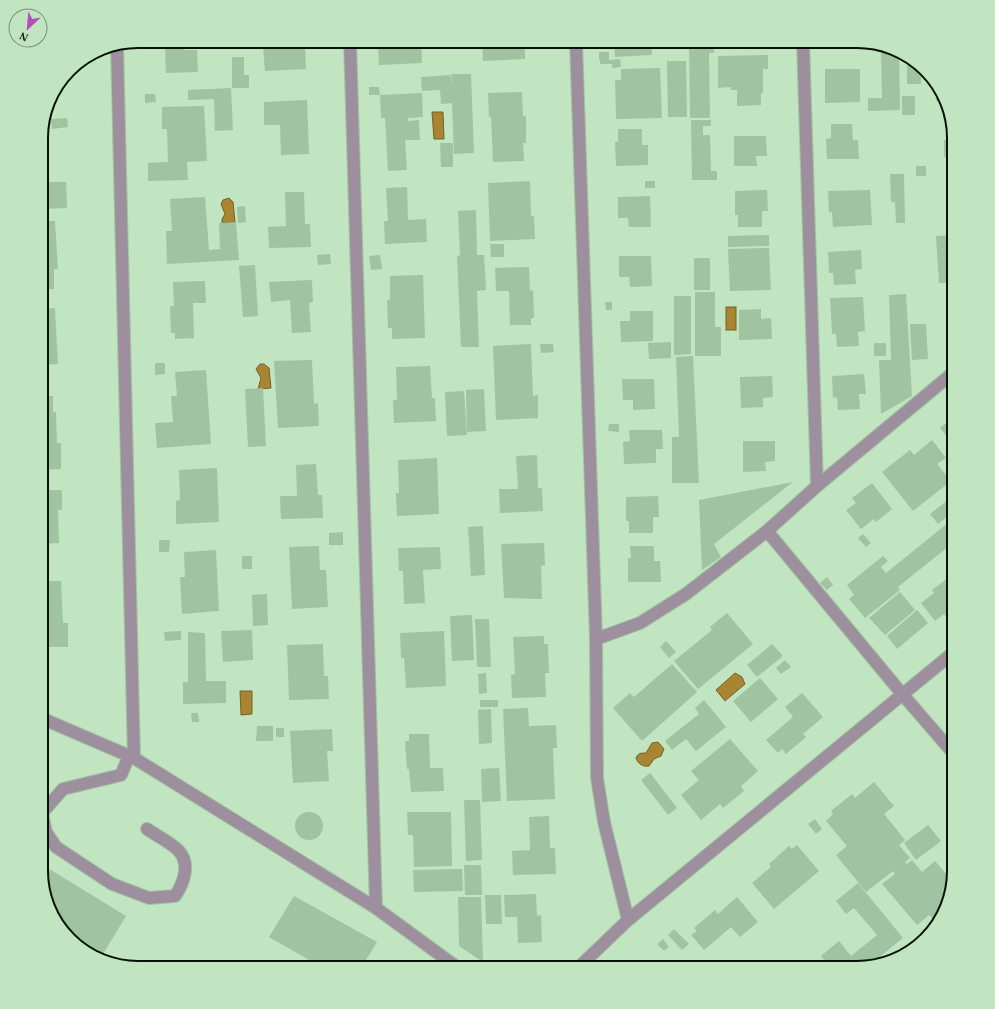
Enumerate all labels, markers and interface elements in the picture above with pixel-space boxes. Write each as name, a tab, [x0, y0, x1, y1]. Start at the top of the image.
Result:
north arrow	[8, 8, 48, 48]
text: N	[17, 30, 30, 44]

